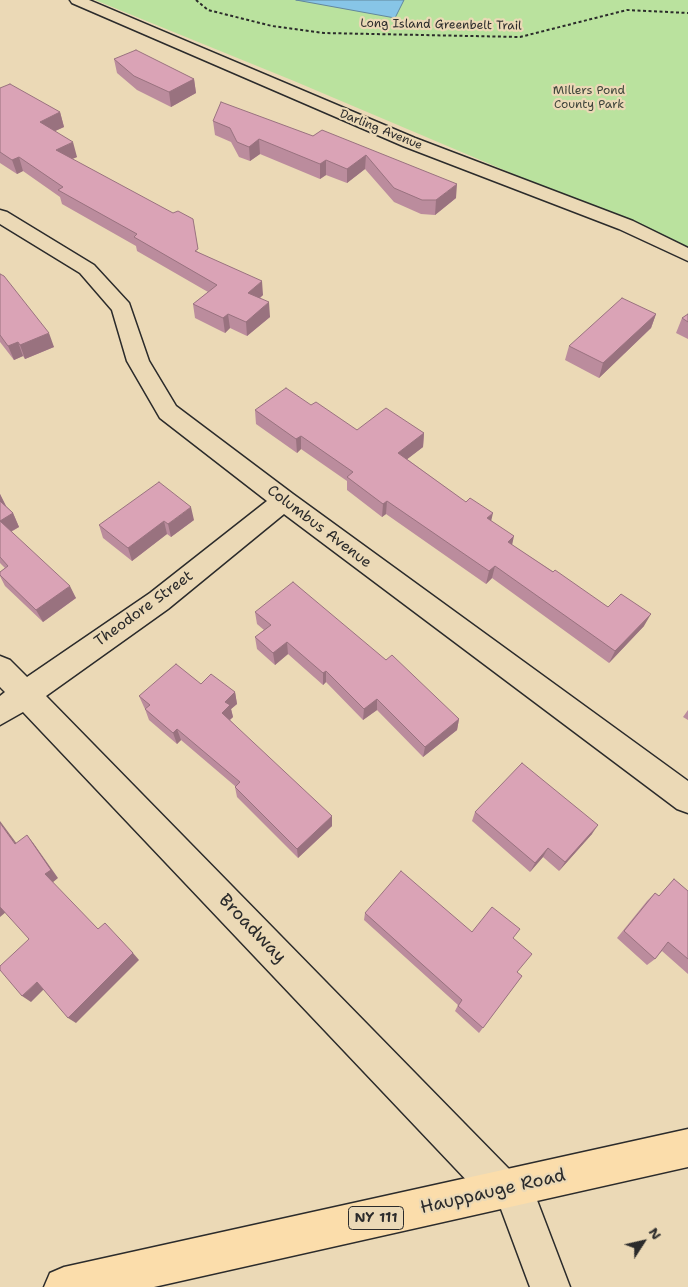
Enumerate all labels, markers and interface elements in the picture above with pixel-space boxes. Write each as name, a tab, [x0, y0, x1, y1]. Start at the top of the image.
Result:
street label: Long Island Greenbelt Trail	[360, 16, 522, 34]
park label: Millers Pond County Park	[553, 84, 625, 112]
street label: Darling Avenue	[337, 107, 425, 153]
street label: Columbus Avenue	[263, 482, 375, 572]
street label: Theodore Street	[91, 567, 197, 651]
street label: Broadway	[214, 890, 290, 968]
street label: Hauppauge Road	[418, 1165, 568, 1219]
road number: NY 111	[348, 1206, 404, 1230]
north arrow	[618, 1217, 668, 1267]
text: N	[645, 1224, 666, 1243]

